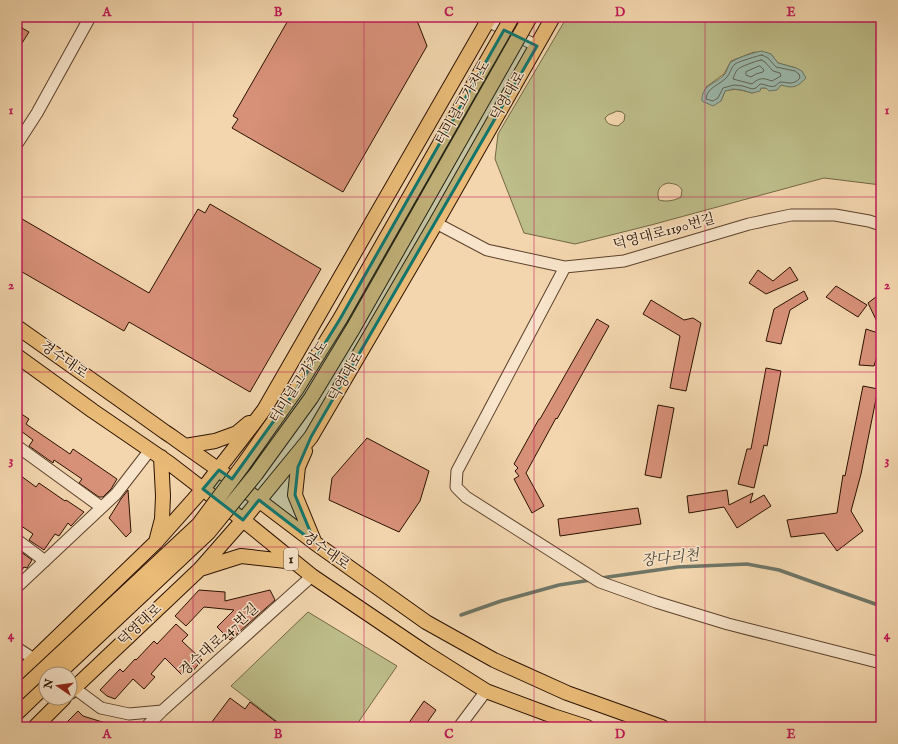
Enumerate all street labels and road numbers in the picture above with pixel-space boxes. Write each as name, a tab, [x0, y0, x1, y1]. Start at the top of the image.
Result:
street label: 터미널고가차도	[432, 57, 495, 148]
street label: 덕영대로	[487, 68, 530, 124]
street label: 덕영대로1190번길	[611, 210, 717, 254]
street label: 경수대로	[37, 337, 92, 383]
street label: 터미널고가차도	[266, 337, 333, 427]
street label: 덕영대로	[325, 349, 368, 405]
street label: 경수대로	[299, 528, 354, 574]
road number: 1	[284, 548, 298, 570]
street label: 덕영대로	[114, 600, 166, 650]
street label: 경수대로247번길	[176, 600, 262, 680]

